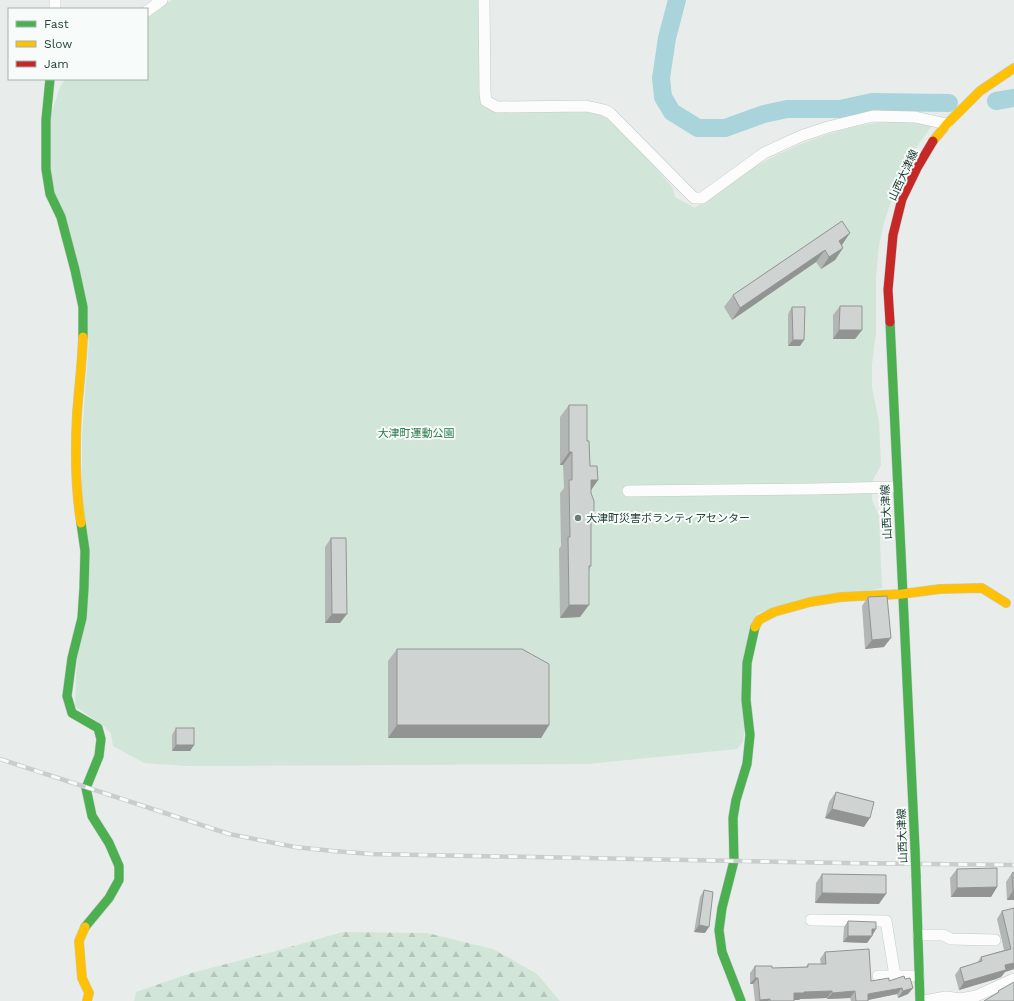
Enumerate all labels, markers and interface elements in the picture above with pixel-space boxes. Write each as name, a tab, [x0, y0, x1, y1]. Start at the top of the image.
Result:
legend	[8, 8, 148, 80]
text: Fast	[44, 17, 69, 31]
text: Slow	[44, 37, 72, 51]
text: Jam	[44, 57, 69, 71]
street label: 山西大津線	[886, 148, 921, 203]
park label: 大津町運動公園	[378, 427, 455, 440]
street label: 山西大津線	[879, 484, 894, 540]
place label: 大津町災害ボランティアセンター	[586, 512, 750, 525]
marker: 大津町災害ボランティアセンター	[573, 513, 583, 523]
street label: 山西大津線	[895, 808, 910, 864]

